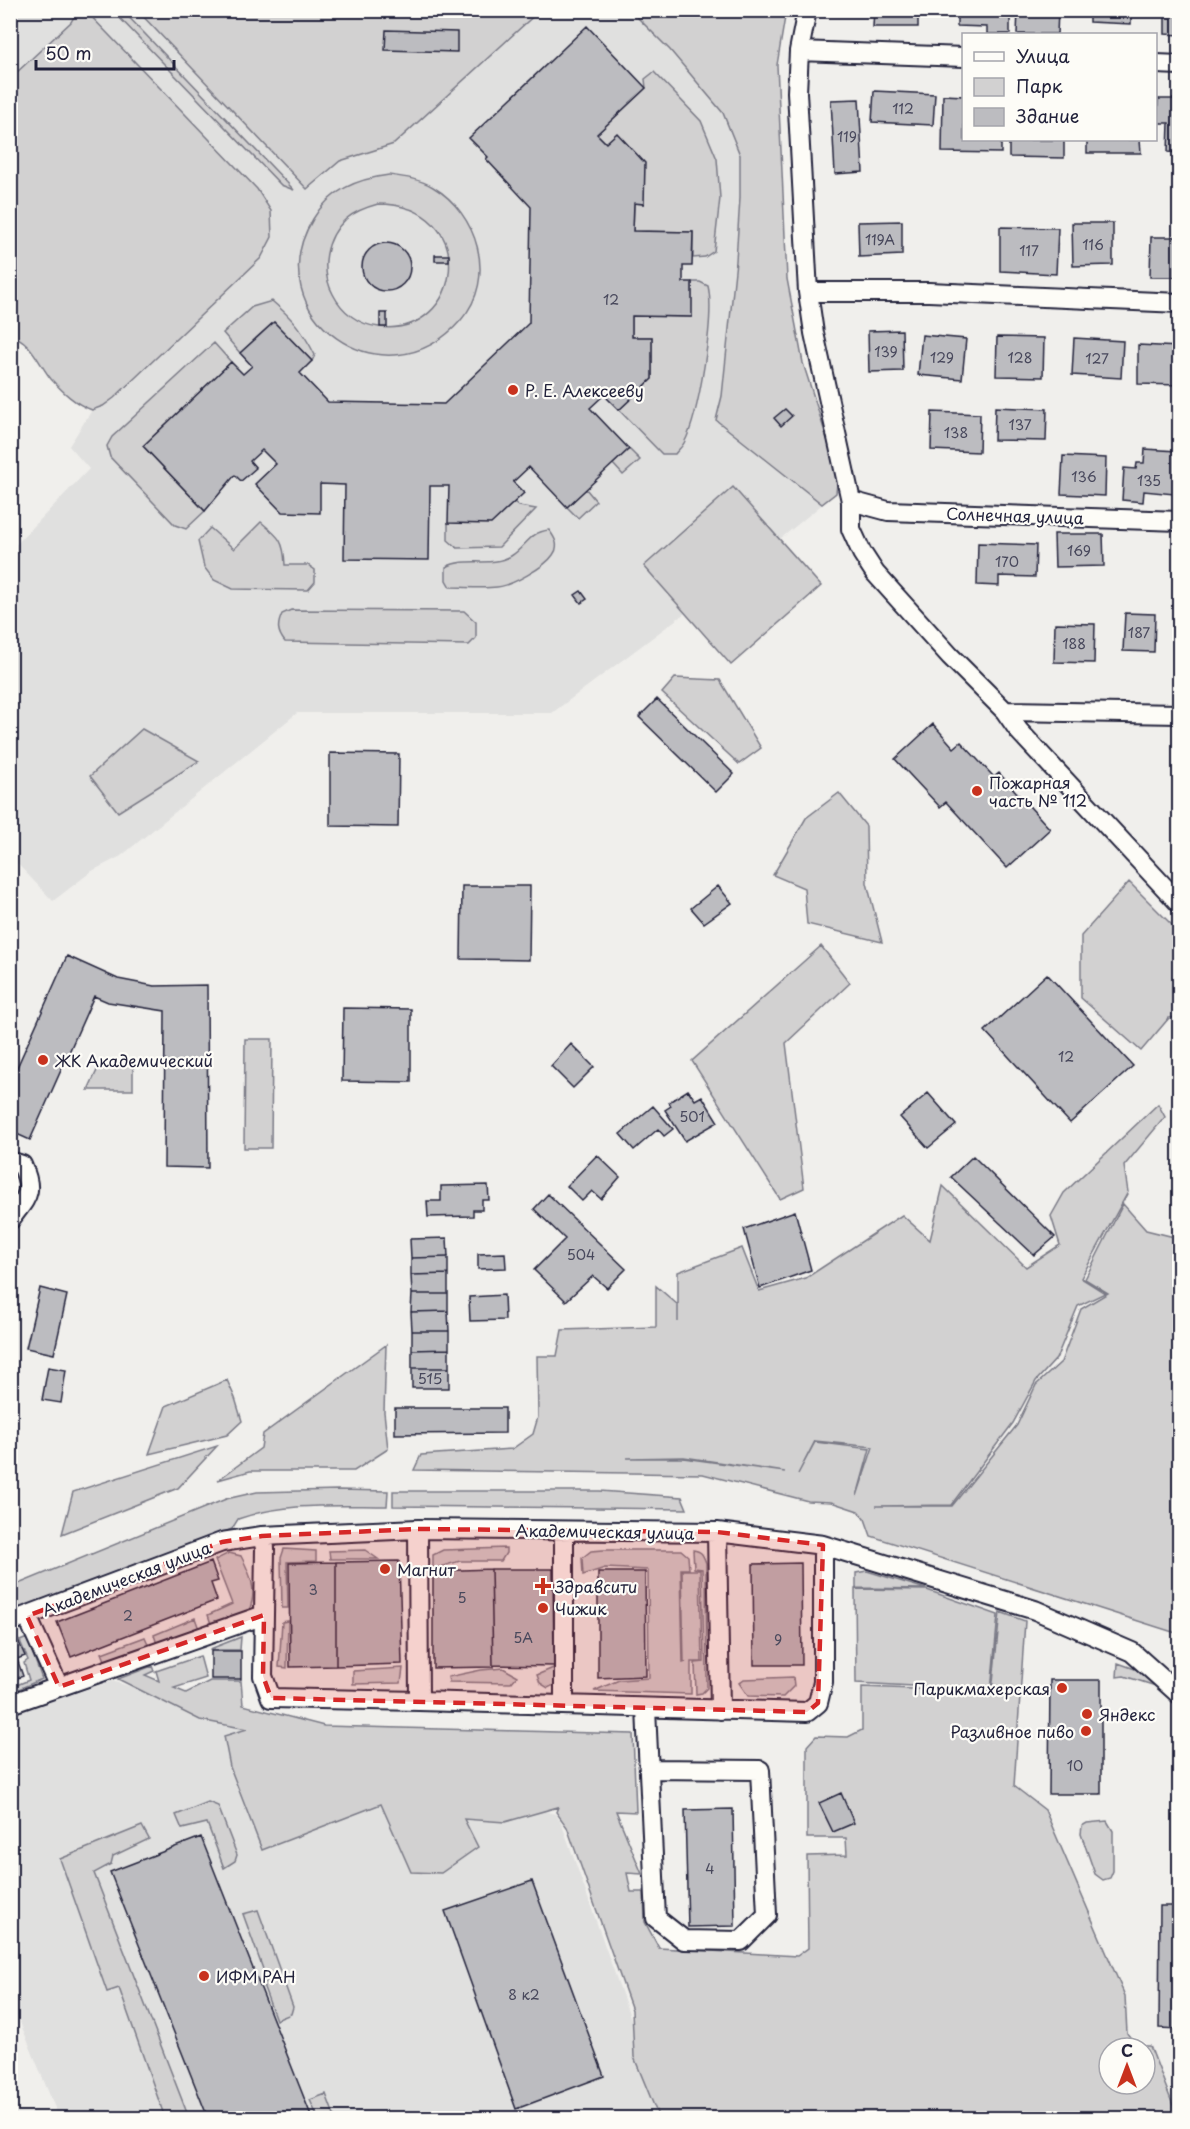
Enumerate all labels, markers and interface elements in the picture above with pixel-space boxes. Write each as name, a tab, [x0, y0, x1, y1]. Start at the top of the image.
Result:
scale bar	[36, 33, 174, 71]
legend	[962, 33, 1157, 141]
text: 50 m	[45, 39, 92, 66]
text: Улица	[1016, 42, 1070, 69]
text: Парк	[1016, 72, 1063, 99]
house number: 112	[892, 98, 914, 119]
text: Здание	[1016, 102, 1079, 129]
house number: 119	[837, 126, 857, 147]
house number: 119А	[865, 229, 895, 250]
house number: 116	[1082, 234, 1104, 255]
house number: 117	[1019, 240, 1039, 261]
house number: 12	[603, 289, 619, 310]
house number: 139	[874, 341, 898, 362]
house number: 129	[930, 347, 954, 368]
house number: 128	[1008, 347, 1032, 368]
house number: 127	[1085, 348, 1109, 369]
place label: Р. Е. Алексееву	[525, 378, 644, 402]
marker: Р. Е. Алексееву	[506, 383, 520, 397]
house number: 137	[1008, 414, 1032, 435]
house number: 138	[944, 422, 968, 443]
house number: 136	[1071, 466, 1097, 487]
house number: 135	[1137, 470, 1161, 491]
street label: Солнечная улица	[946, 501, 1084, 529]
house number: 169	[1067, 540, 1091, 561]
house number: 170	[995, 551, 1019, 572]
house number: 187	[1128, 622, 1150, 643]
house number: 188	[1062, 633, 1086, 654]
place label: Пожарная часть № 112	[989, 770, 1087, 812]
marker: Пожарная часть № 112	[970, 784, 984, 798]
house number: 12	[1058, 1046, 1074, 1067]
place label: ЖК Академический	[55, 1048, 213, 1072]
marker: ЖК Академический	[36, 1053, 50, 1067]
house number: 501	[679, 1106, 705, 1127]
house number: 504	[567, 1244, 595, 1265]
house number: 515	[418, 1368, 442, 1389]
street label: Академическая улица	[515, 1517, 695, 1545]
street label: Академическая улица	[38, 1535, 214, 1621]
place label: Магнит	[397, 1557, 457, 1581]
marker: Магнит	[378, 1562, 392, 1576]
place label: Здравсити	[554, 1574, 637, 1598]
house number: 3	[308, 1579, 318, 1600]
marker: Здравсити	[536, 1579, 550, 1593]
house number: 5	[457, 1587, 467, 1608]
place label: Чижик	[555, 1596, 607, 1620]
marker: Чижик	[536, 1601, 550, 1615]
house number: 2	[123, 1605, 133, 1626]
house number: 5А	[513, 1627, 533, 1648]
house number: 9	[774, 1629, 782, 1650]
place label: Парикмахерская	[914, 1676, 1050, 1700]
marker: Парикмахерская	[1055, 1681, 1069, 1695]
place label: Яндекс	[1099, 1702, 1155, 1726]
marker: Яндекс	[1080, 1707, 1094, 1721]
place label: Разливное пиво	[950, 1719, 1074, 1743]
marker: Разливное пиво	[1079, 1724, 1093, 1738]
house number: 10	[1067, 1755, 1083, 1776]
house number: 4	[705, 1858, 715, 1879]
place label: ИФМ РАН	[216, 1964, 296, 1988]
marker: ИФМ РАН	[197, 1969, 211, 1983]
house number: 8 к2	[508, 1984, 540, 2005]
north arrow	[1097, 2036, 1157, 2096]
text: С	[1121, 2038, 1133, 2062]

